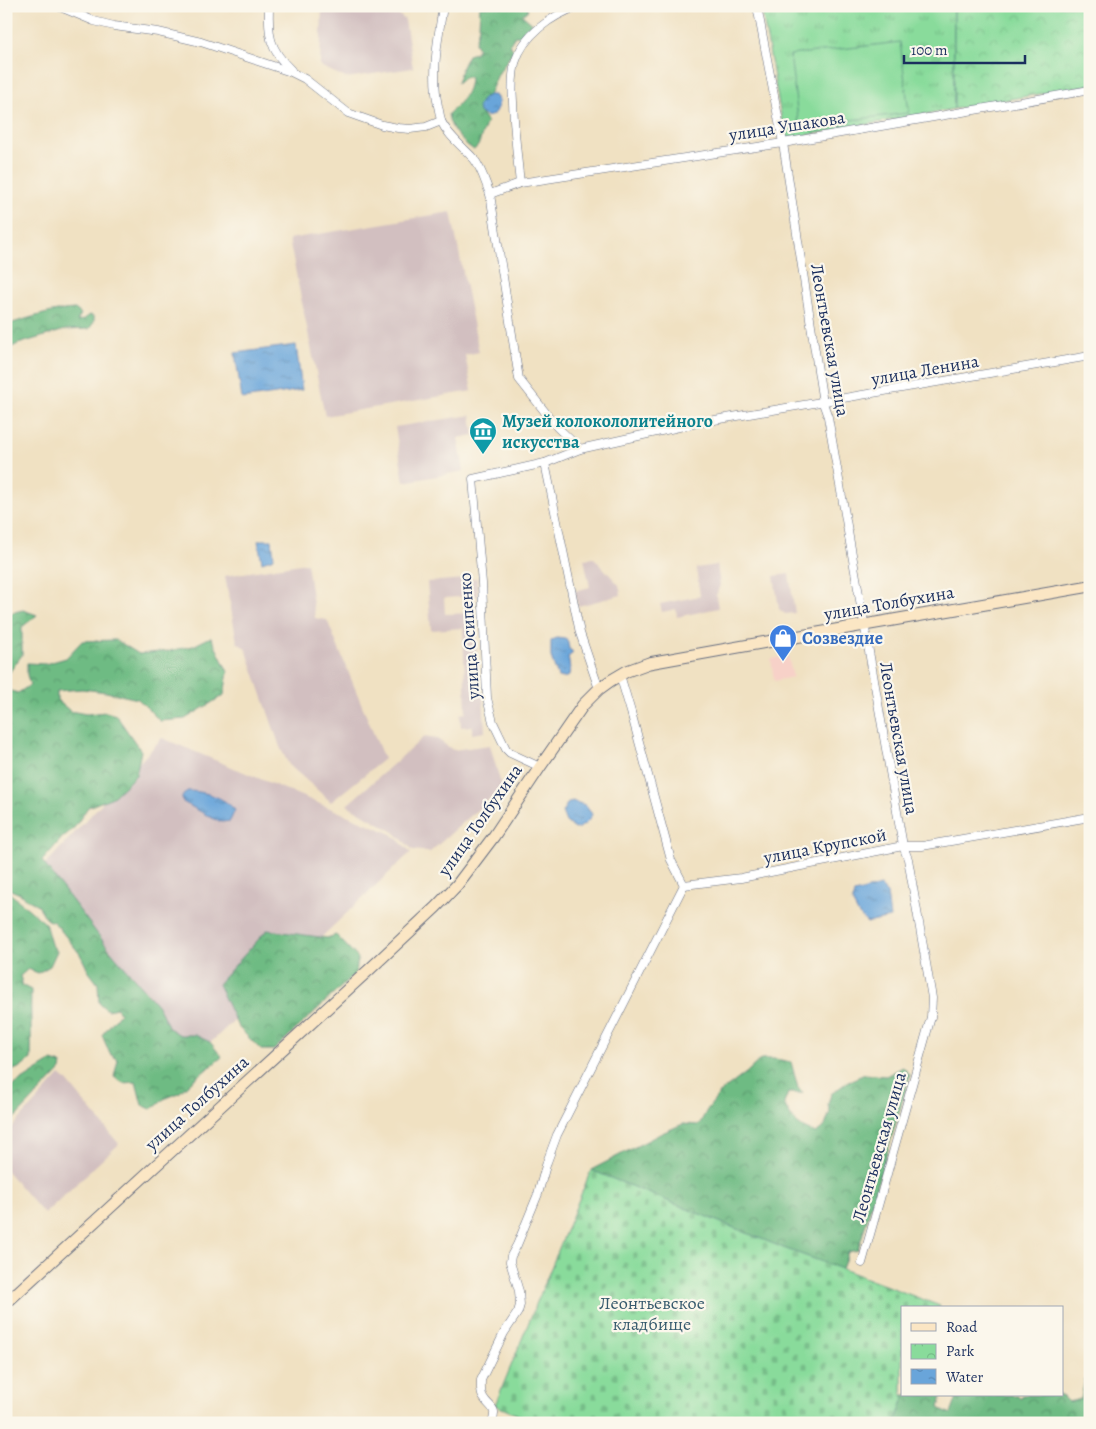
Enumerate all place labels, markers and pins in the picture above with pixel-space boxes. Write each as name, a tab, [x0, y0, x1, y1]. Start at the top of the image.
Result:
place label: Музей колокололитейного искусства	[502, 409, 713, 454]
museum icon: Музей колокололитейного искусства	[468, 416, 498, 455]
shop icon: Созвездие	[768, 623, 798, 662]
place label: Созвездие	[802, 626, 883, 650]

